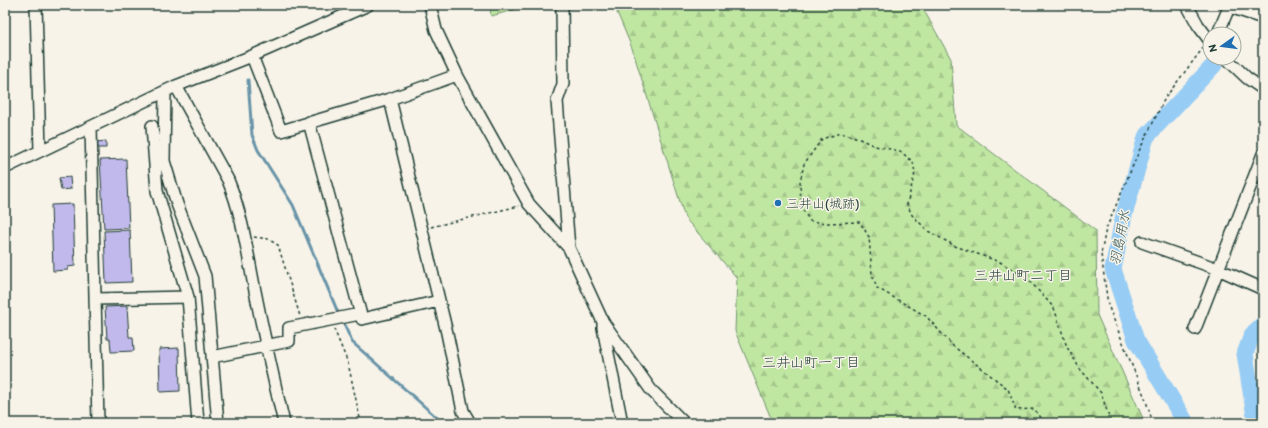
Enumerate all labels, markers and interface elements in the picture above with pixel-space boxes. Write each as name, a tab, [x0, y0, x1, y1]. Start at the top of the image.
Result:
north arrow	[1202, 26, 1242, 66]
text: N	[1206, 43, 1220, 53]
place label: 三井山(城跡)	[786, 196, 859, 211]
marker: 三井山(城跡)	[773, 198, 783, 208]
water label: 羽島用水	[1106, 209, 1134, 267]
district label: 三井山町二丁目	[974, 267, 1072, 284]
district label: 三井山町一丁目	[762, 354, 860, 371]

